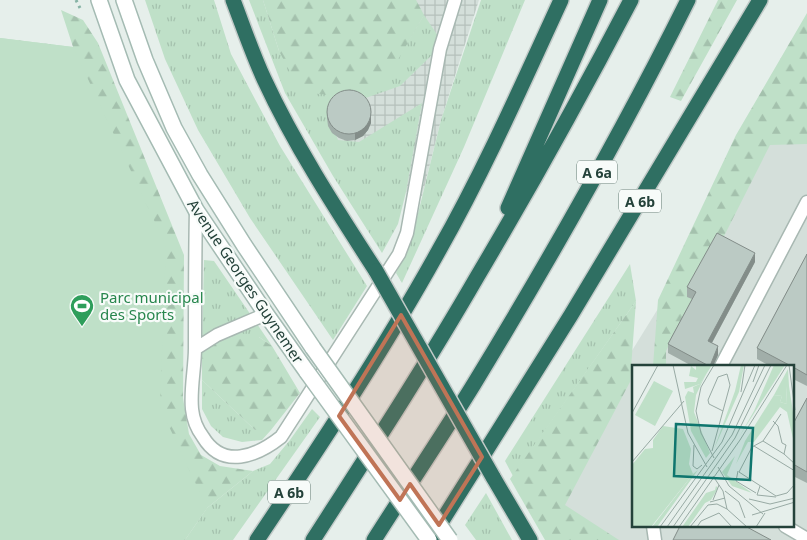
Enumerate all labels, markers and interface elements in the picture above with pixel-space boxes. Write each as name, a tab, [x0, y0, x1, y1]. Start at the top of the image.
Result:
road number: A 6a	[577, 160, 617, 183]
road number: A 6b	[619, 190, 661, 212]
street label: Avenue Georges Guynemer	[183, 195, 309, 367]
place label: Parc municipal des Sports	[100, 287, 204, 324]
sports icon: Parc municipal des Sports	[69, 293, 95, 327]
inset map	[632, 365, 794, 528]
road number: A 6b	[268, 481, 310, 504]

